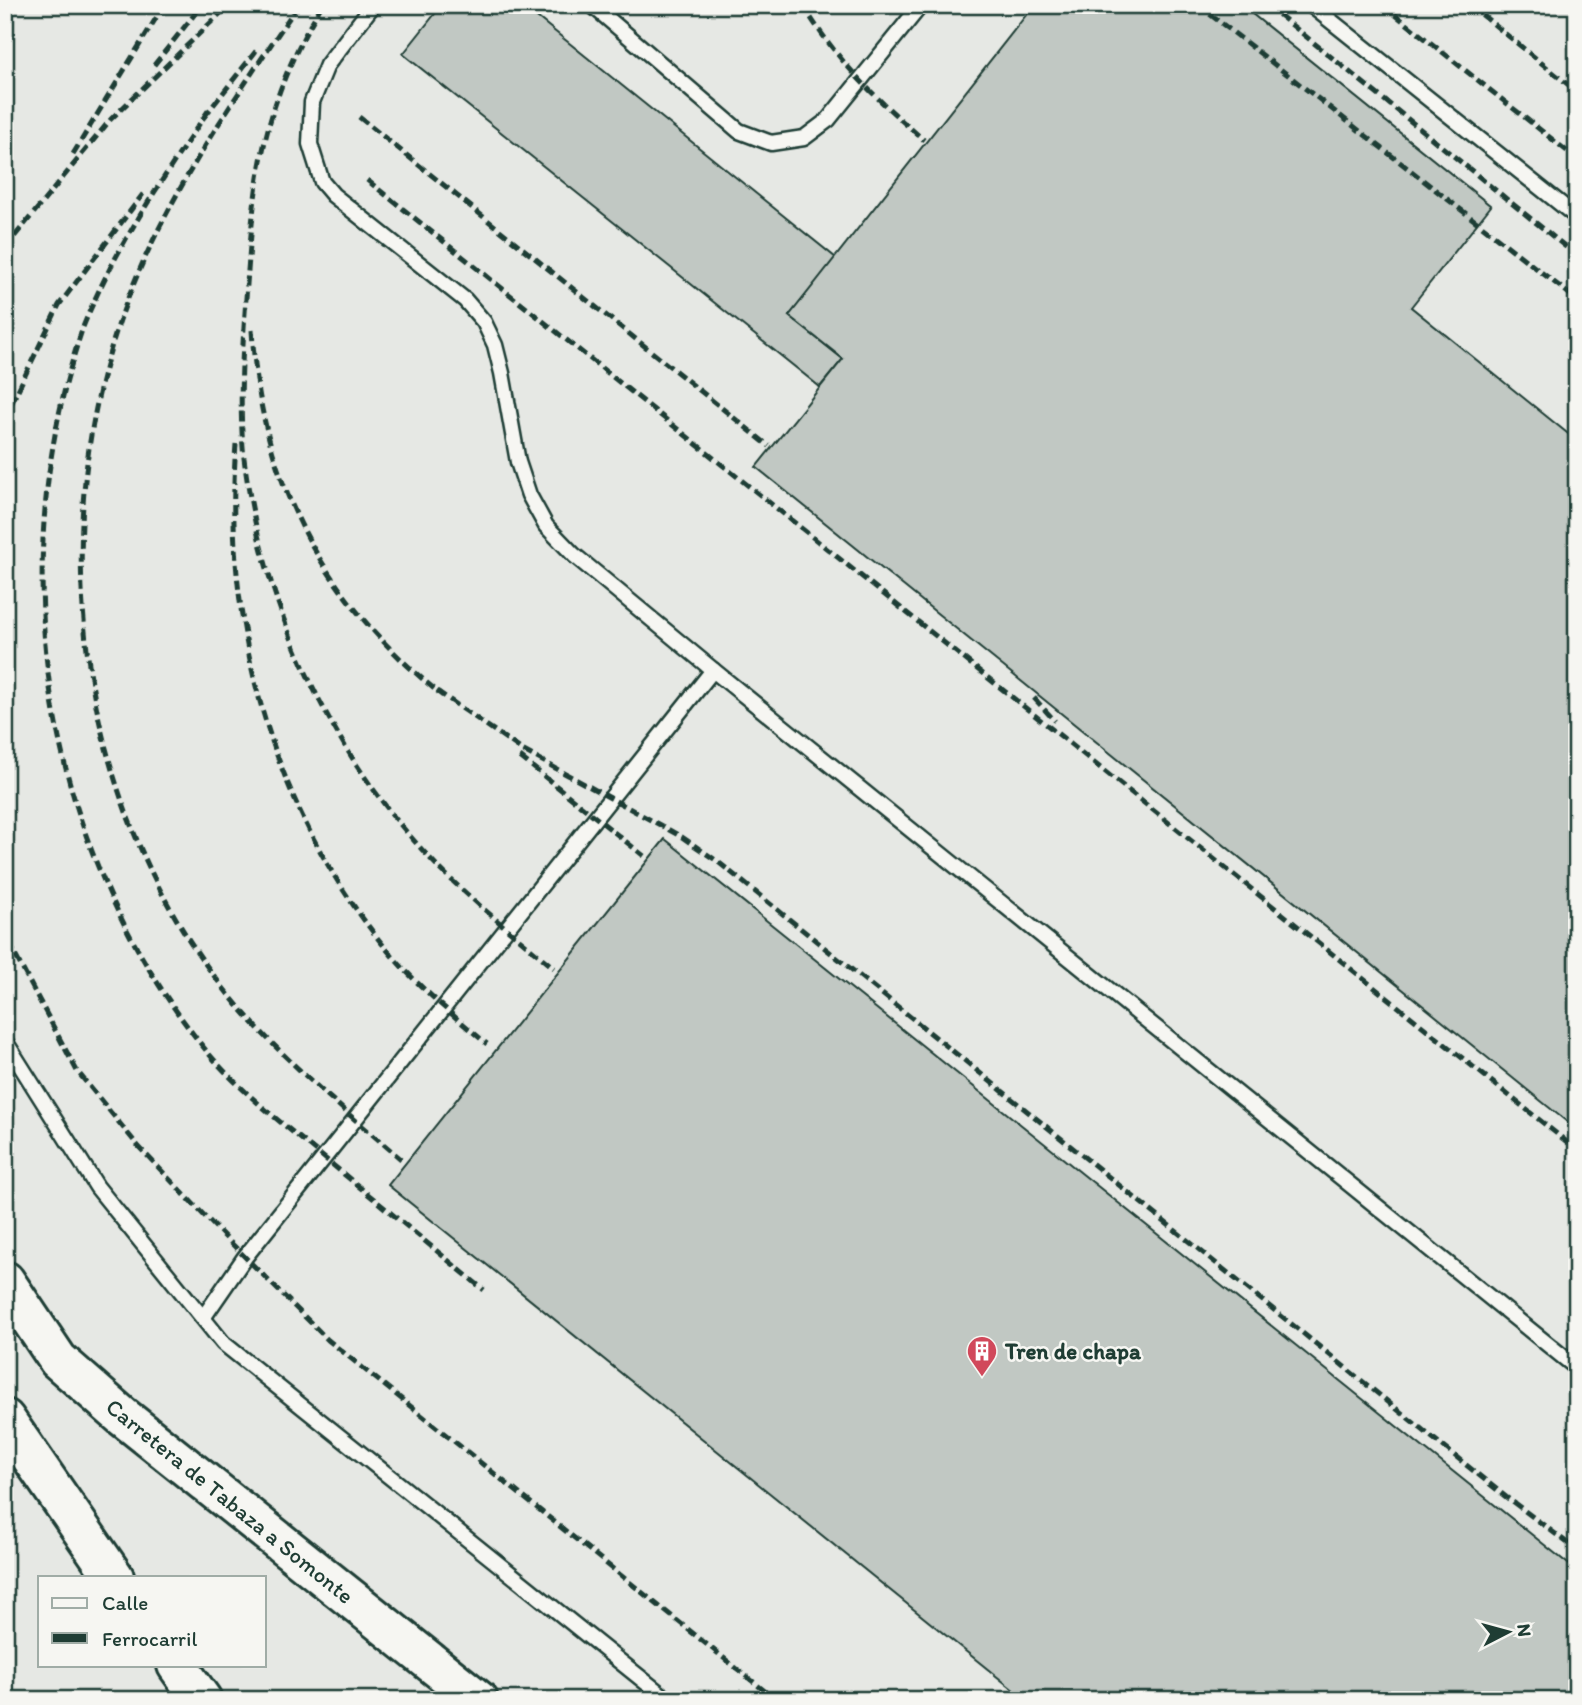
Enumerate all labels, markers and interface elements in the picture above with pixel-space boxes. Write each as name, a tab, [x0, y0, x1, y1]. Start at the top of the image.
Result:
building icon: Tren de chapa	[965, 1334, 999, 1378]
place label: Tren de chapa	[1004, 1337, 1142, 1365]
street label: Carretera de Tabaza a Somonte	[100, 1392, 360, 1610]
legend	[38, 1576, 266, 1666]
text: Calle	[102, 1590, 148, 1615]
north arrow	[1474, 1596, 1544, 1666]
text: N	[1512, 1623, 1537, 1638]
text: Ferrocarril	[102, 1626, 197, 1651]

